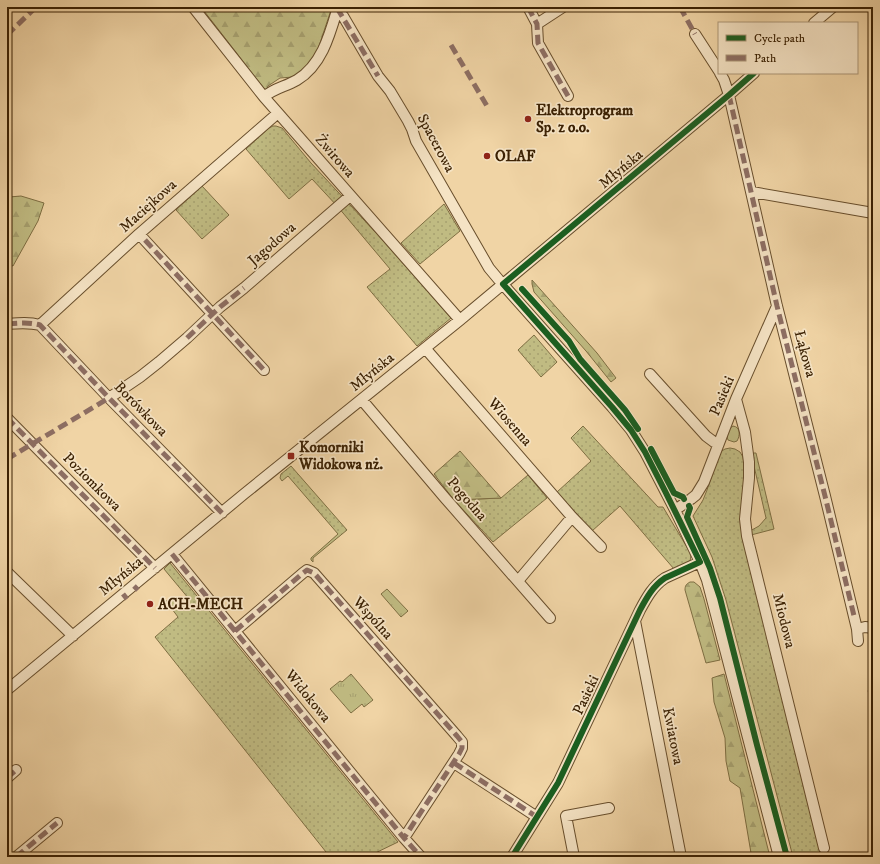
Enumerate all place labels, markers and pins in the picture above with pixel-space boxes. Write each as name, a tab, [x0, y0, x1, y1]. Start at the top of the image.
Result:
place label: Elektroprogram Sp. z o.o.	[536, 101, 634, 137]
marker: Elektroprogram Sp. z o.o.	[523, 114, 533, 124]
place label: OLAF	[495, 147, 536, 166]
marker: OLAF	[482, 151, 492, 161]
place label: Komorniki Widokowa nż.	[298, 438, 383, 474]
marker: Komorniki Widokowa nż.	[286, 451, 296, 461]
place label: ACH-MECH	[157, 595, 243, 614]
marker: ACH-MECH	[145, 599, 155, 609]

